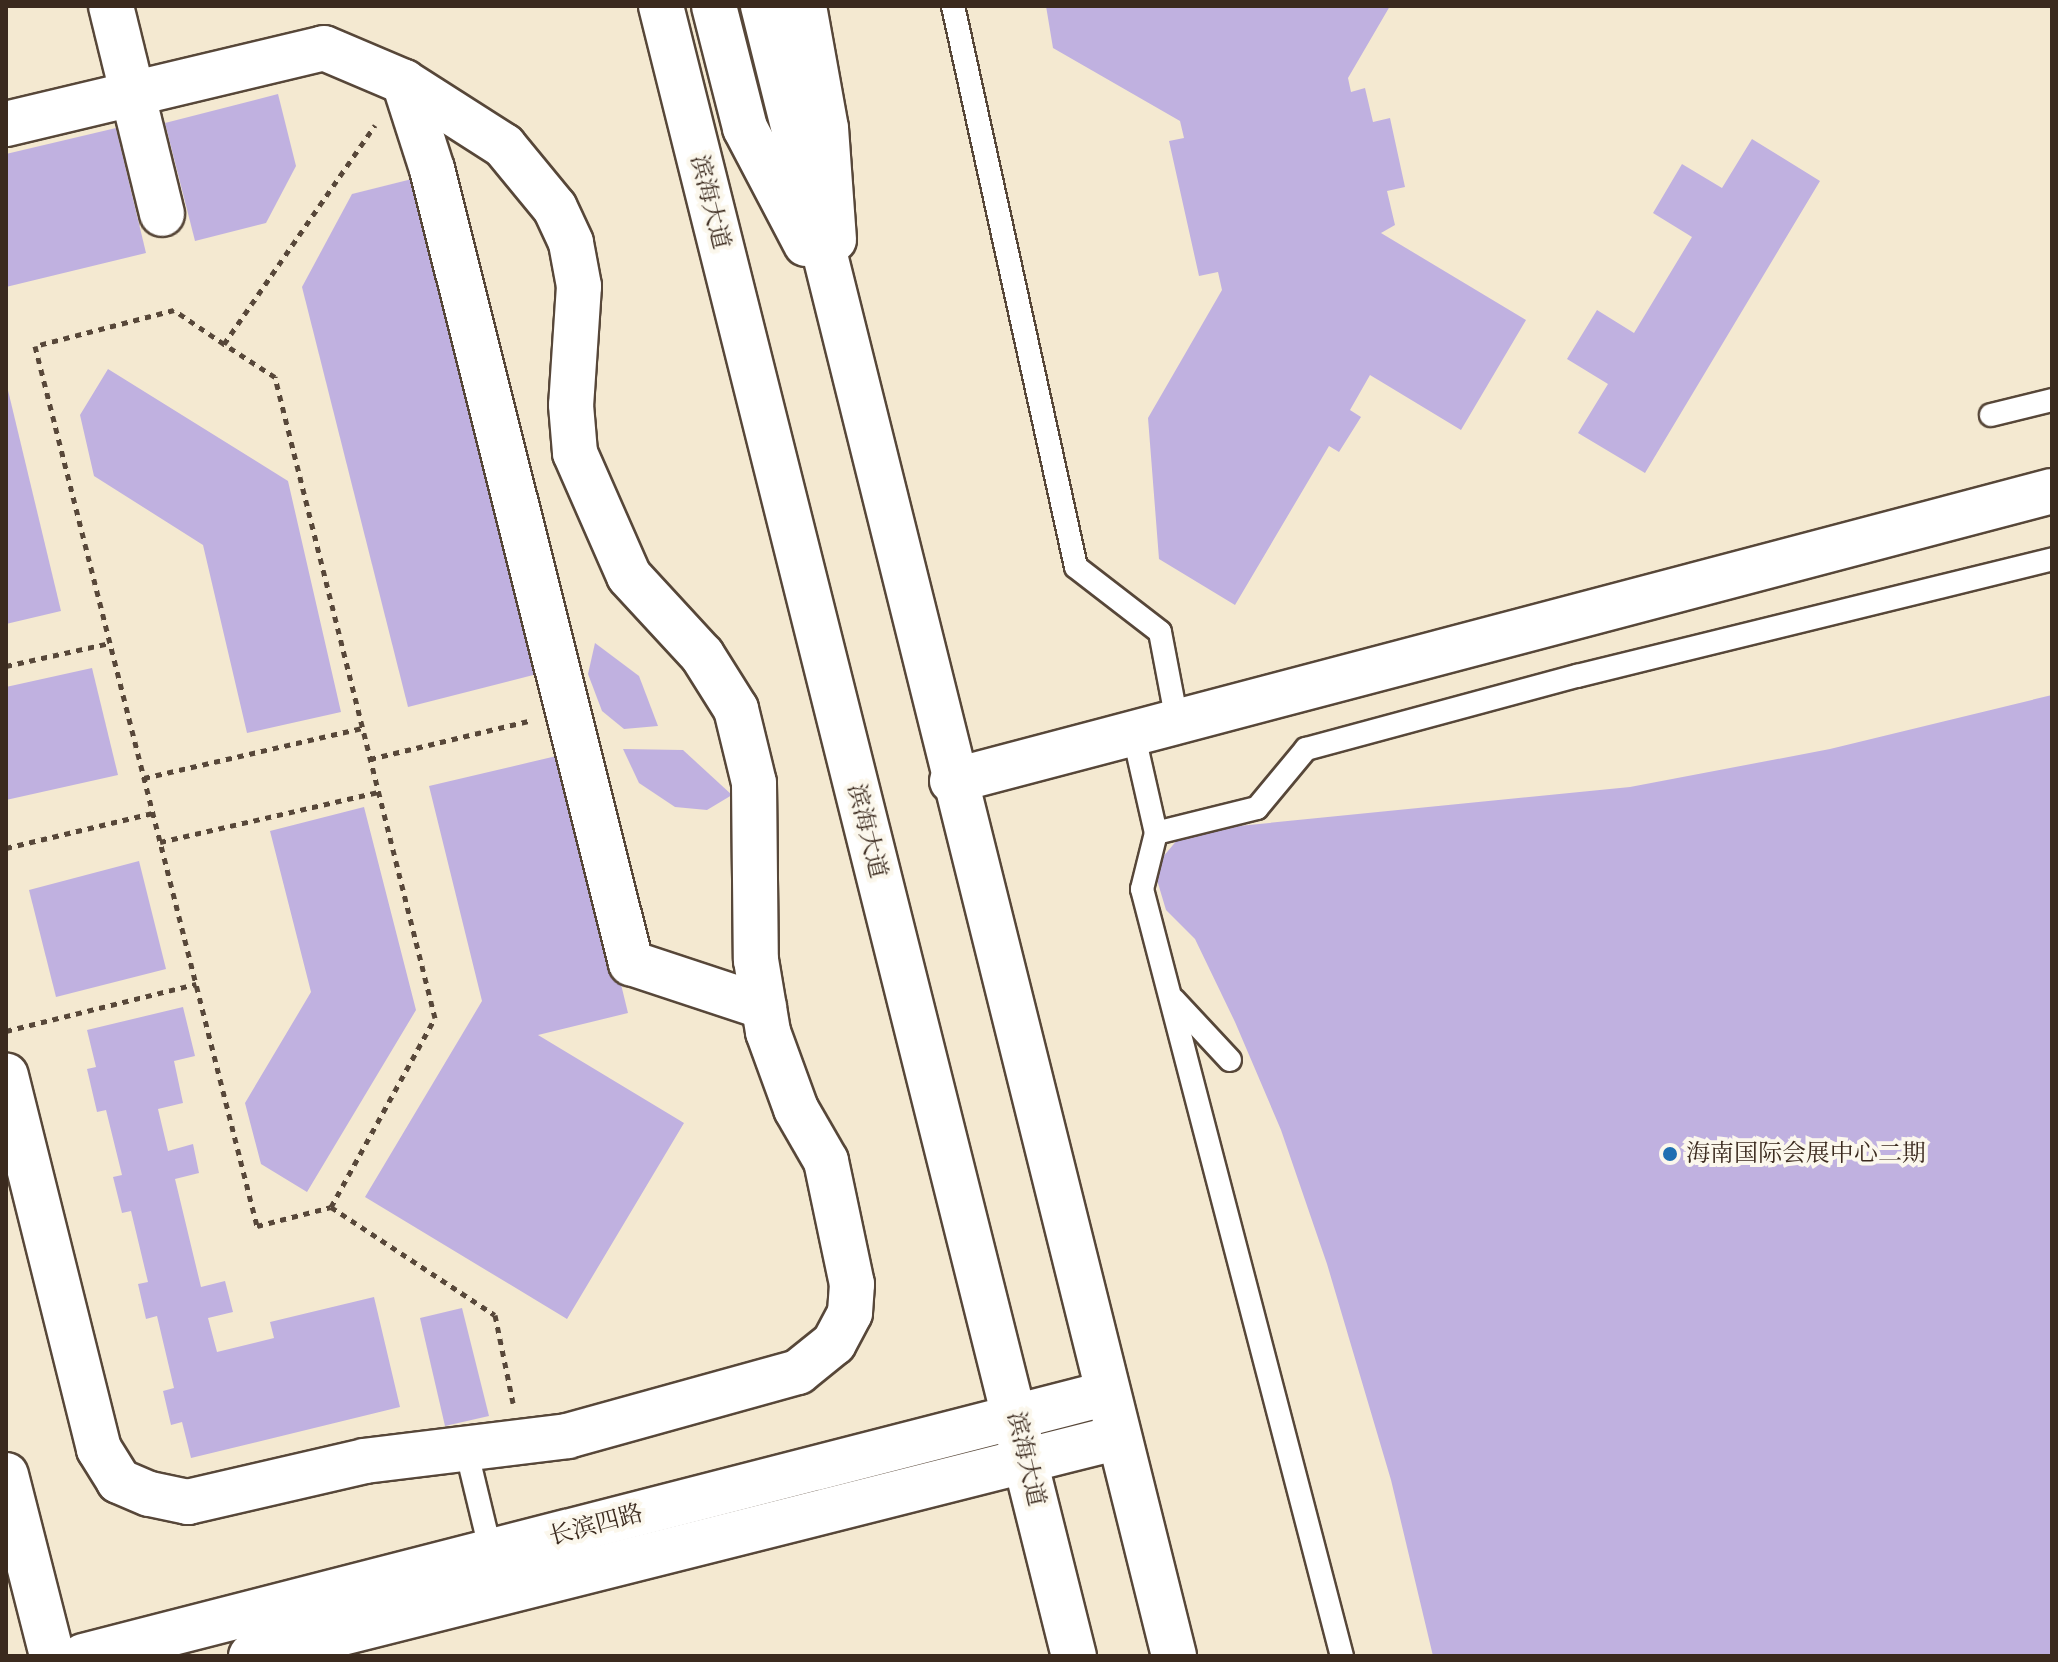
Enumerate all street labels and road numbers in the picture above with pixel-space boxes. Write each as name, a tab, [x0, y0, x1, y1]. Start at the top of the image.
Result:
street label: 滨海大道	[684, 152, 736, 252]
street label: 滨海大道	[841, 781, 893, 881]
street label: 滨海大道	[1001, 1409, 1051, 1509]
street label: 长滨四路	[546, 1499, 646, 1551]

